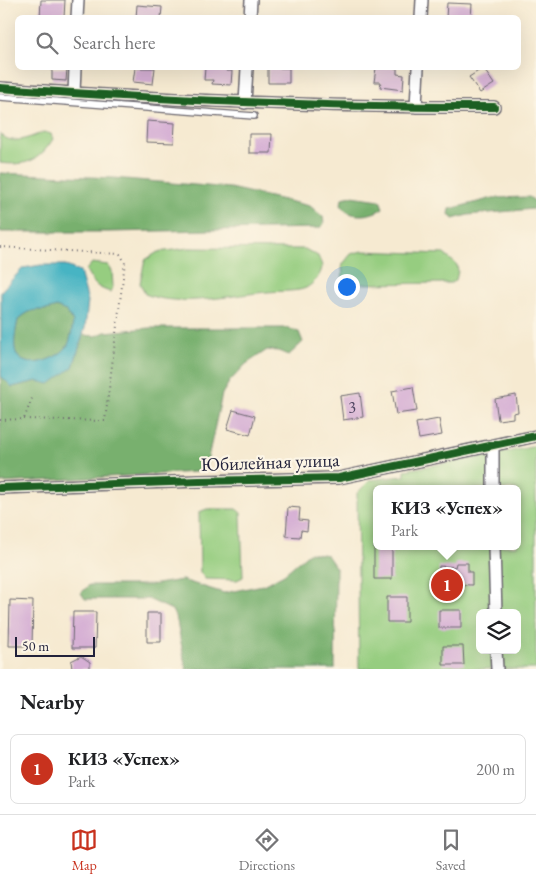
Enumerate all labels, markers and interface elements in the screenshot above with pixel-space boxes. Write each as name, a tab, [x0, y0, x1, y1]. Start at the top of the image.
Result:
search box	[15, 15, 521, 70]
icon: search	[33, 29, 61, 57]
text: Search here	[73, 30, 155, 55]
your location	[334, 274, 360, 300]
house number: 3	[348, 397, 356, 418]
street label: Юбилейная улица	[200, 447, 340, 477]
popup	[373, 485, 521, 550]
text: КИЗ «Успех»	[391, 495, 503, 520]
text: Park	[391, 520, 418, 541]
pin: 1	[431, 566, 463, 604]
map controls	[476, 609, 521, 654]
button: layers	[476, 609, 521, 654]
scale bar	[15, 634, 95, 657]
text: 50 m	[22, 637, 49, 655]
text: Nearby	[20, 688, 84, 715]
text: КИЗ «Успех»	[68, 746, 180, 771]
text: 1	[33, 759, 41, 780]
text: 200 m	[476, 759, 515, 780]
text: Park	[68, 771, 95, 792]
tab: Map	[70, 826, 98, 874]
tab: Directions	[239, 826, 295, 874]
tab: Saved	[436, 826, 466, 874]

